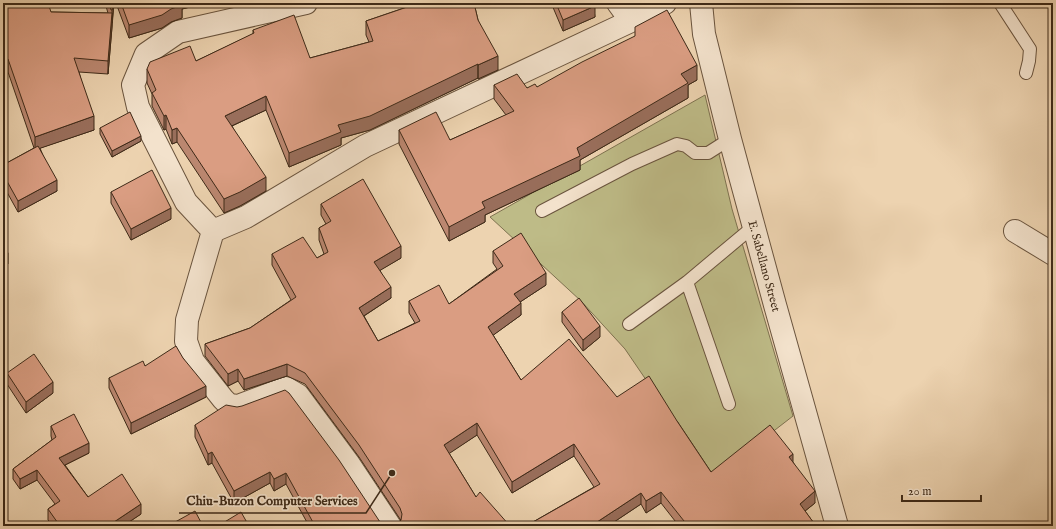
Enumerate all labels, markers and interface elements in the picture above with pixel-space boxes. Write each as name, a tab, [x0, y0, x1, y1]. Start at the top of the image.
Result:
street label: E. Sabellano Street	[744, 219, 784, 314]
scale bar	[902, 477, 981, 503]
text: 20 m	[908, 484, 931, 499]
callout: Chiu-Buzon Computer Services	[179, 488, 366, 513]
text: Chiu-Buzon Computer Services	[186, 493, 358, 510]

